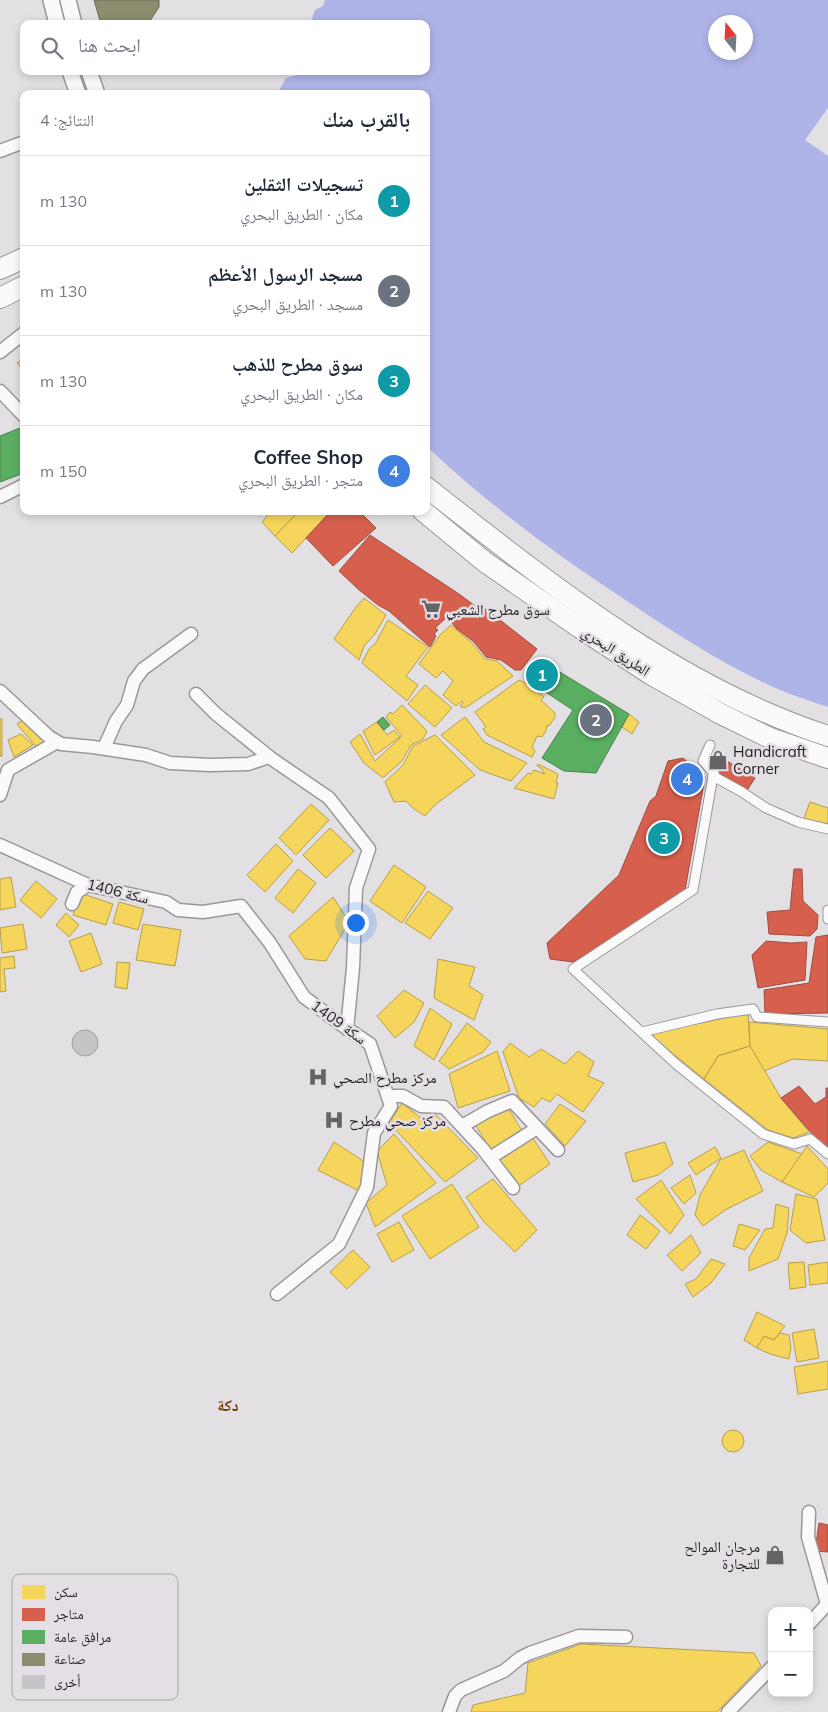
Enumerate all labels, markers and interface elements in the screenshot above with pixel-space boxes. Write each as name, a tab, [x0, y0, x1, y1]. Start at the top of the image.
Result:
north arrow	[708, 15, 753, 60]
search box	[20, 20, 430, 75]
text: ابحث هنا	[78, 33, 141, 57]
icon: search	[38, 34, 66, 62]
text: بالقرب منك	[322, 106, 410, 132]
text: النتائج: 4	[40, 110, 94, 130]
text: تسجيلات الثقلين	[244, 172, 363, 196]
text: 130 m	[40, 191, 87, 211]
text: 1	[389, 191, 399, 211]
text: مكان · الطريق البحري	[240, 204, 363, 224]
text: مسجد الرسول الأعظم	[208, 262, 363, 286]
text: 130 m	[40, 281, 87, 301]
text: 2	[389, 281, 399, 301]
text: مسجد · الطريق البحري	[232, 294, 363, 314]
text: سوق مطرح للذهب	[232, 352, 363, 376]
text: 130 m	[40, 371, 87, 391]
text: 3	[389, 371, 399, 391]
text: مكان · الطريق البحري	[240, 384, 363, 404]
text: Coffee Shop	[253, 445, 363, 469]
text: 150 m	[40, 461, 87, 481]
text: 4	[389, 461, 399, 481]
text: متجر · الطريق البحري	[238, 470, 363, 490]
supermarket icon: سوق مطرح الشعبي	[420, 598, 442, 620]
place label: سوق مطرح الشعبي	[446, 600, 550, 621]
street label: الطريق البحري	[577, 622, 654, 682]
pin: 1	[526, 656, 558, 694]
pin: 2	[580, 701, 612, 739]
place label: Handicraft Corner	[733, 742, 807, 778]
shop icon: Handicraft Corner	[707, 749, 729, 771]
pin: 4	[671, 760, 703, 798]
pin: 3	[648, 819, 680, 857]
street label: 1406 سكة	[85, 874, 151, 908]
your location	[343, 910, 369, 936]
street label: 1409 سكة	[308, 996, 370, 1048]
hospital icon: مركز مطرح الصحي	[307, 1066, 329, 1088]
place label: مركز مطرح الصحي	[333, 1068, 437, 1089]
hospital icon: مركز صحي مطرح	[323, 1109, 345, 1131]
place label: مركز صحي مطرح	[349, 1111, 446, 1132]
district label: دكة	[217, 1395, 239, 1415]
place label: مرجان الموالح للتجارة	[684, 1537, 760, 1573]
shop icon: مرجان الموالح للتجارة	[764, 1544, 786, 1566]
legend	[12, 1574, 178, 1700]
text: سكن	[54, 1583, 78, 1601]
text: متاجر	[53, 1605, 84, 1623]
map controls	[768, 1607, 813, 1697]
button: +	[768, 1607, 813, 1652]
text: مرافق عامة	[54, 1628, 111, 1647]
text: صناعة	[54, 1650, 86, 1668]
button: −	[768, 1652, 813, 1697]
text: أخرى	[54, 1673, 81, 1691]

